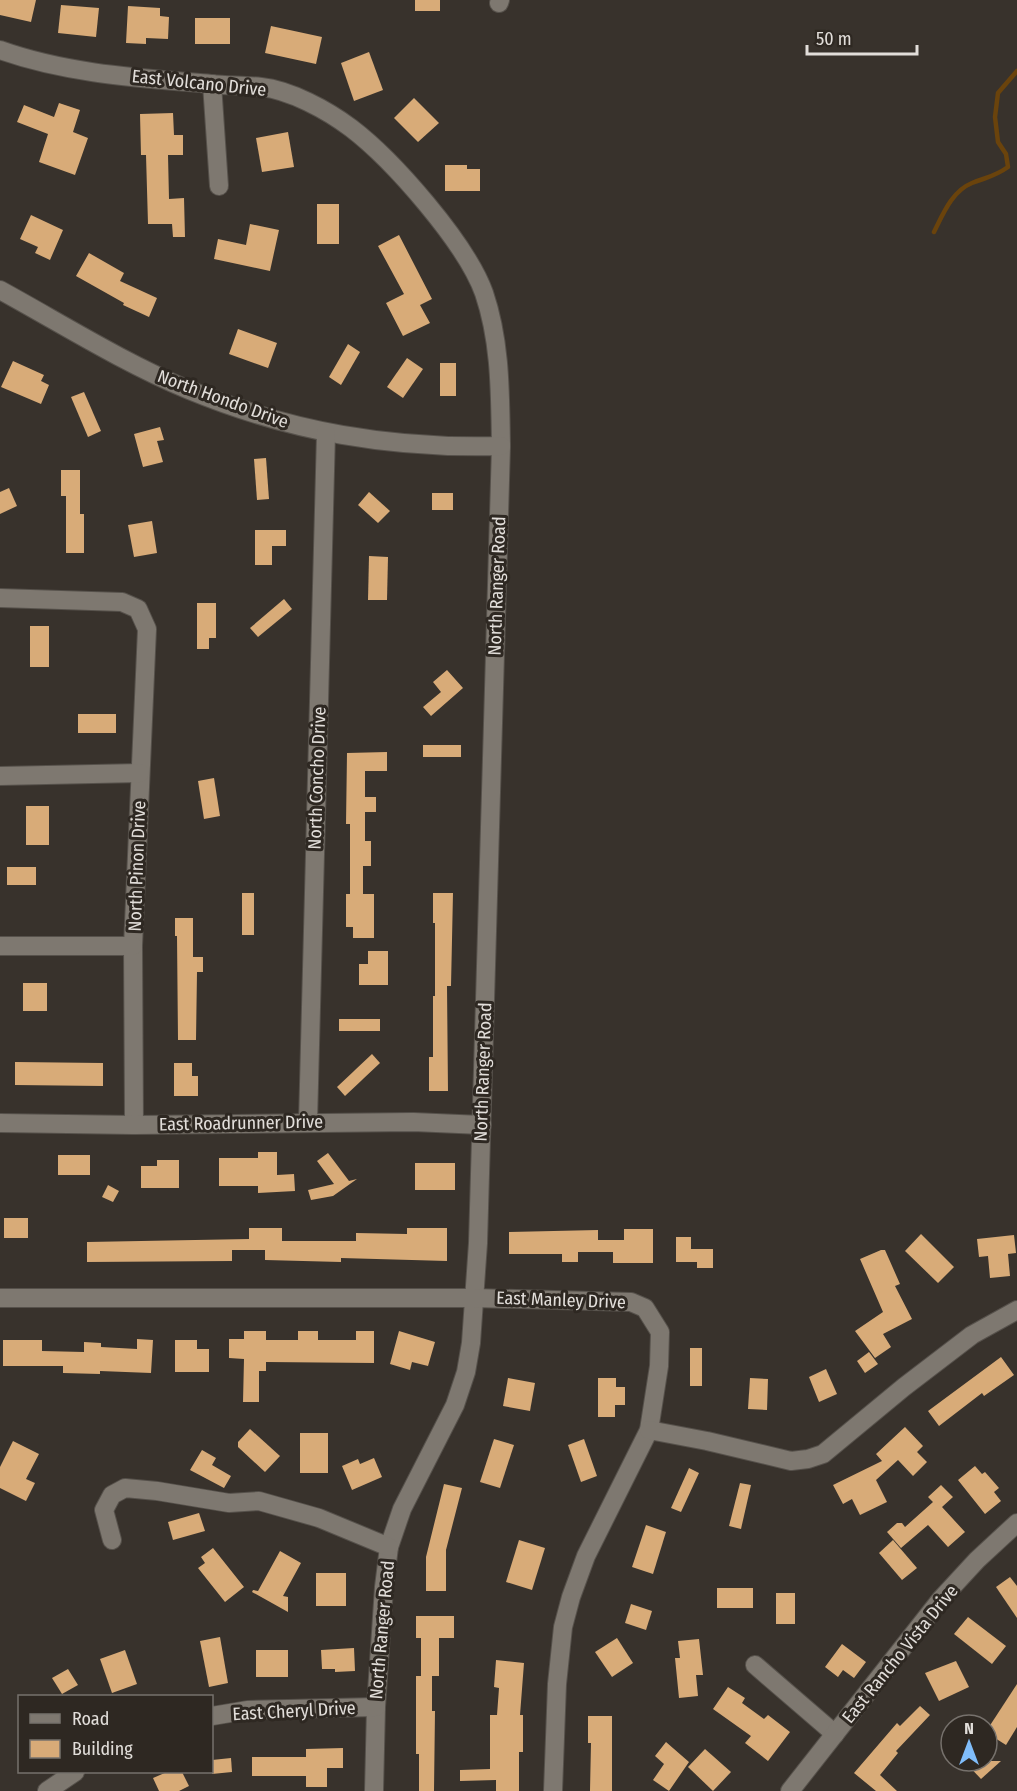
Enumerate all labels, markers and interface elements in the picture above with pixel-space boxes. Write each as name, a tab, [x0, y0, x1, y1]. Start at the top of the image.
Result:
scale bar	[807, 18, 916, 56]
text: 50 m	[816, 28, 852, 50]
street label: East Volcano Drive	[131, 65, 267, 101]
street label: North Hondo Drive	[155, 365, 292, 433]
street label: North Ranger Road	[484, 516, 510, 656]
street label: North Concho Drive	[304, 706, 330, 850]
street label: North Pinon Drive	[124, 800, 150, 932]
street label: North Ranger Road	[470, 1002, 496, 1142]
street label: East Roadrunner Drive	[159, 1111, 323, 1135]
street label: East Manley Drive	[496, 1287, 626, 1313]
street label: North Ranger Road	[365, 1560, 399, 1700]
street label: East Rancho Vista Drive	[837, 1580, 963, 1728]
legend	[18, 1695, 213, 1773]
street label: East Cheryl Drive	[232, 1697, 356, 1725]
text: Road	[72, 1708, 109, 1730]
north arrow	[939, 1713, 999, 1773]
text: N	[964, 1719, 974, 1738]
text: Building	[72, 1738, 133, 1760]

